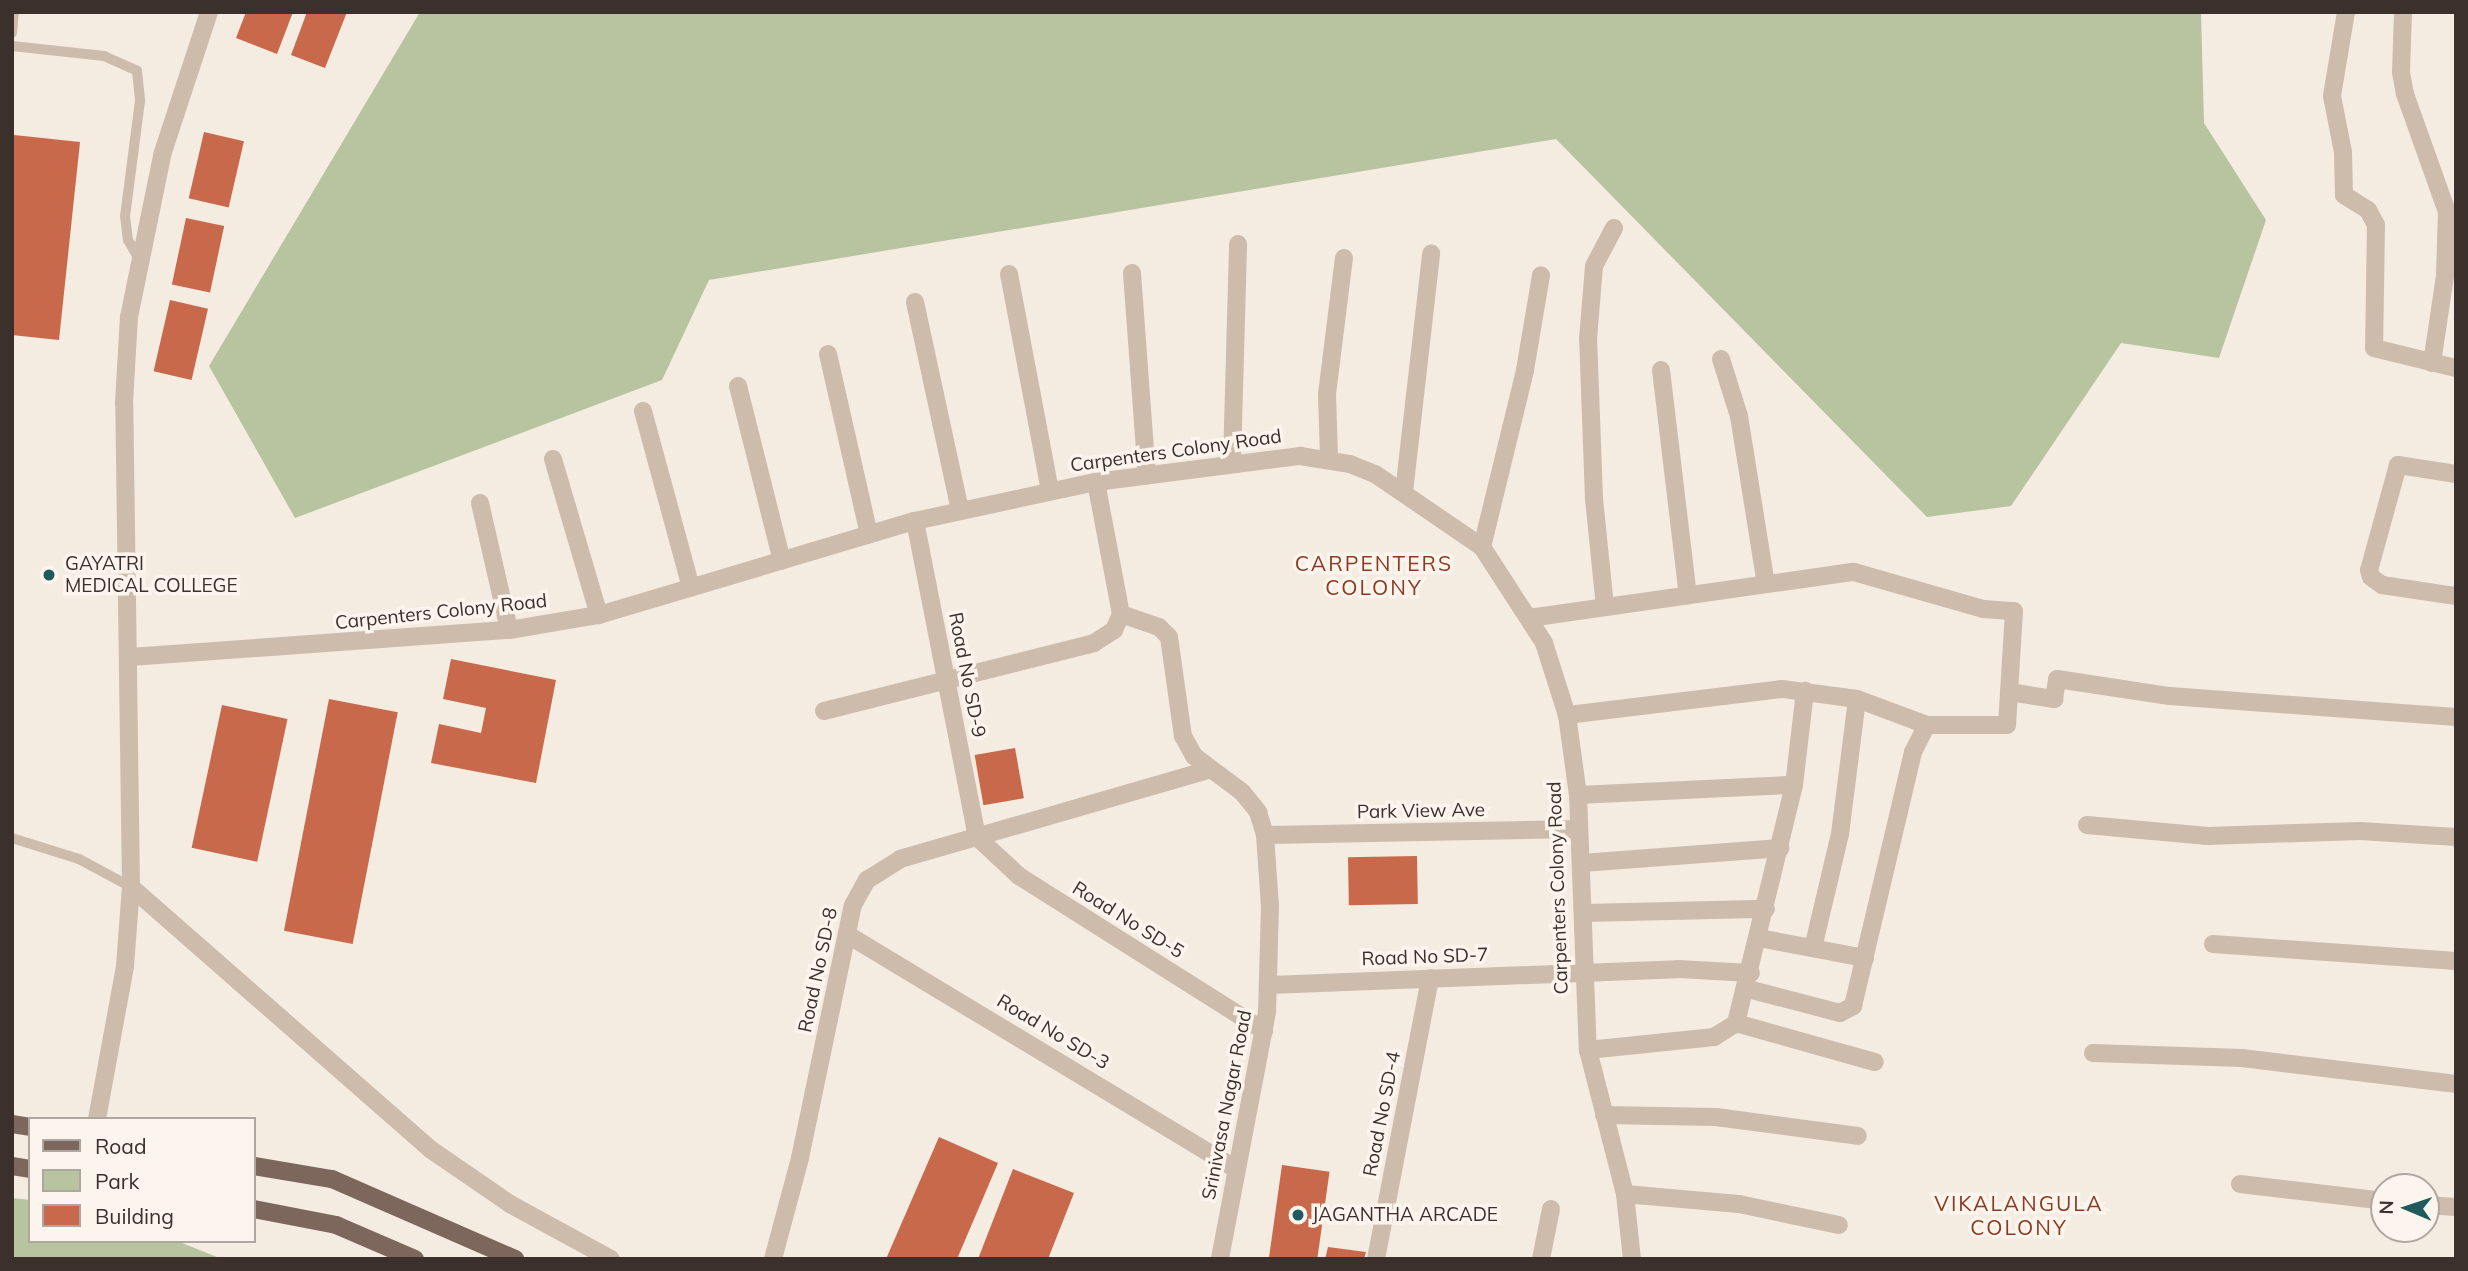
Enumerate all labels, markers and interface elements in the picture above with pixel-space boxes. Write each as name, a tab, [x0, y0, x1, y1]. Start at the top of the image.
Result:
street label: Carpenters Colony Road	[1069, 425, 1283, 477]
district label: CARPENTERS COLONY	[1296, 550, 1452, 600]
place label: GAYATRI MEDICAL COLLEGE	[65, 553, 238, 597]
marker: GAYATRI MEDICAL COLLEGE	[39, 565, 59, 585]
street label: Carpenters Colony Road	[334, 590, 548, 634]
street label: Road No SD-9	[944, 610, 990, 740]
street label: Carpenters Colony Road	[1543, 781, 1573, 995]
street label: Park View Ave	[1357, 798, 1485, 824]
street label: Road No SD-5	[1068, 877, 1188, 963]
street label: Road No SD-8	[794, 905, 842, 1035]
street label: Road No SD-7	[1361, 943, 1489, 971]
street label: Road No SD-3	[993, 989, 1113, 1075]
street label: Srinivasa Nagar Road	[1197, 1008, 1257, 1202]
street label: Road No SD-4	[1359, 1049, 1405, 1179]
legend	[28, 1117, 256, 1243]
text: Road	[95, 1133, 146, 1159]
text: Park	[95, 1168, 139, 1194]
north arrow	[2370, 1173, 2440, 1243]
district label: VIKALANGULA COLONY	[1936, 1190, 2102, 1240]
text: N	[2374, 1200, 2398, 1215]
text: Building	[95, 1203, 174, 1229]
place label: JAGANTHA ARCADE	[1312, 1204, 1498, 1226]
marker: JAGANTHA ARCADE	[1290, 1207, 1306, 1223]

